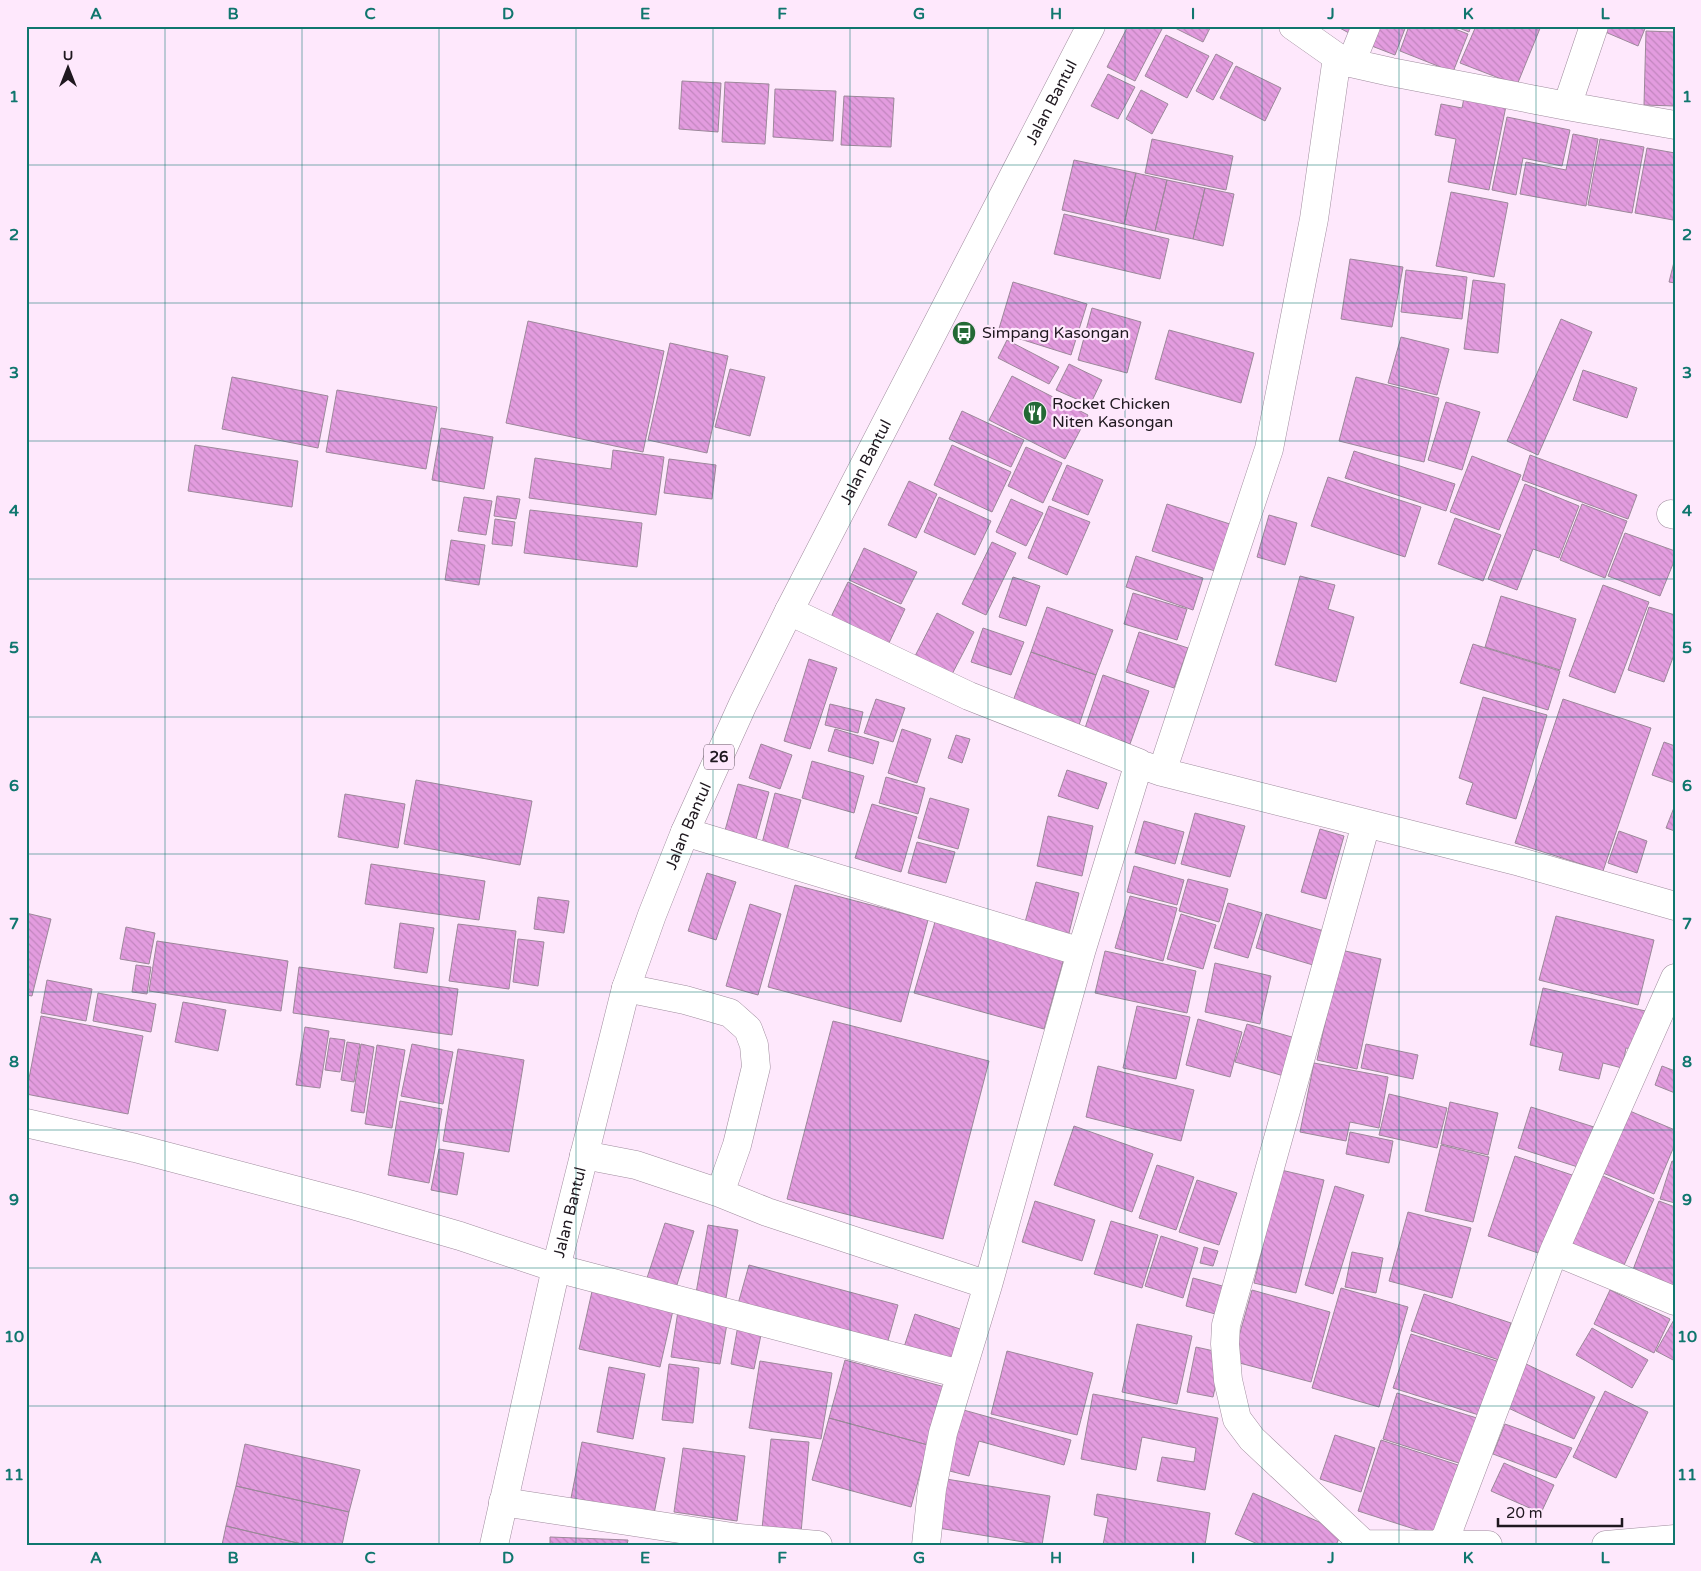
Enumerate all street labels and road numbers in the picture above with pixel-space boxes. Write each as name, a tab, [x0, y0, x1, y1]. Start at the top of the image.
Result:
street label: Jalan Bantul	[1021, 56, 1082, 148]
street label: Jalan Bantul	[836, 416, 896, 508]
road number: 26	[704, 744, 734, 770]
street label: Jalan Bantul	[661, 779, 716, 873]
street label: Jalan Bantul	[549, 1165, 591, 1260]

